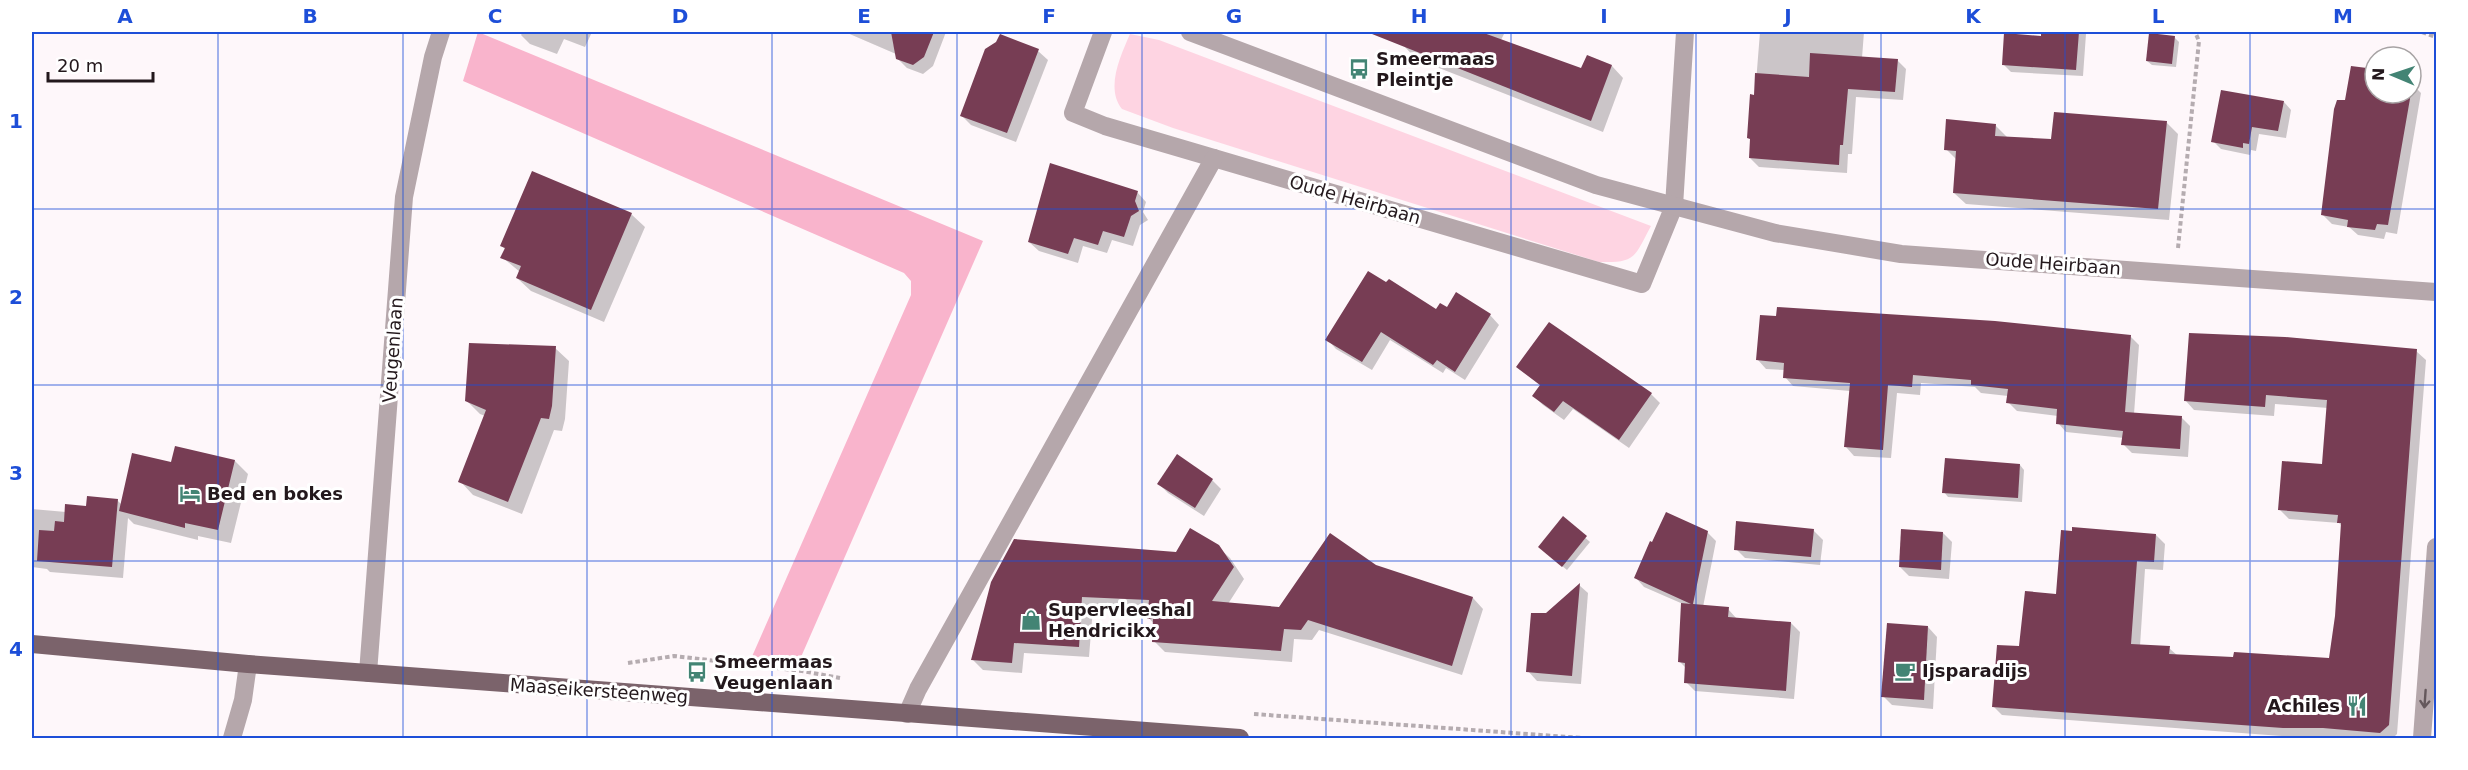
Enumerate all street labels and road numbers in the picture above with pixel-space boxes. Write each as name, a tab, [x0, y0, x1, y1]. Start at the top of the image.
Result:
street label: Oude Heirbaan	[1287, 171, 1423, 228]
street label: Oude Heirbaan	[1985, 248, 2121, 279]
street label: Veugenlaan	[378, 296, 407, 403]
street label: Maaseikersteenweg	[509, 674, 689, 707]

